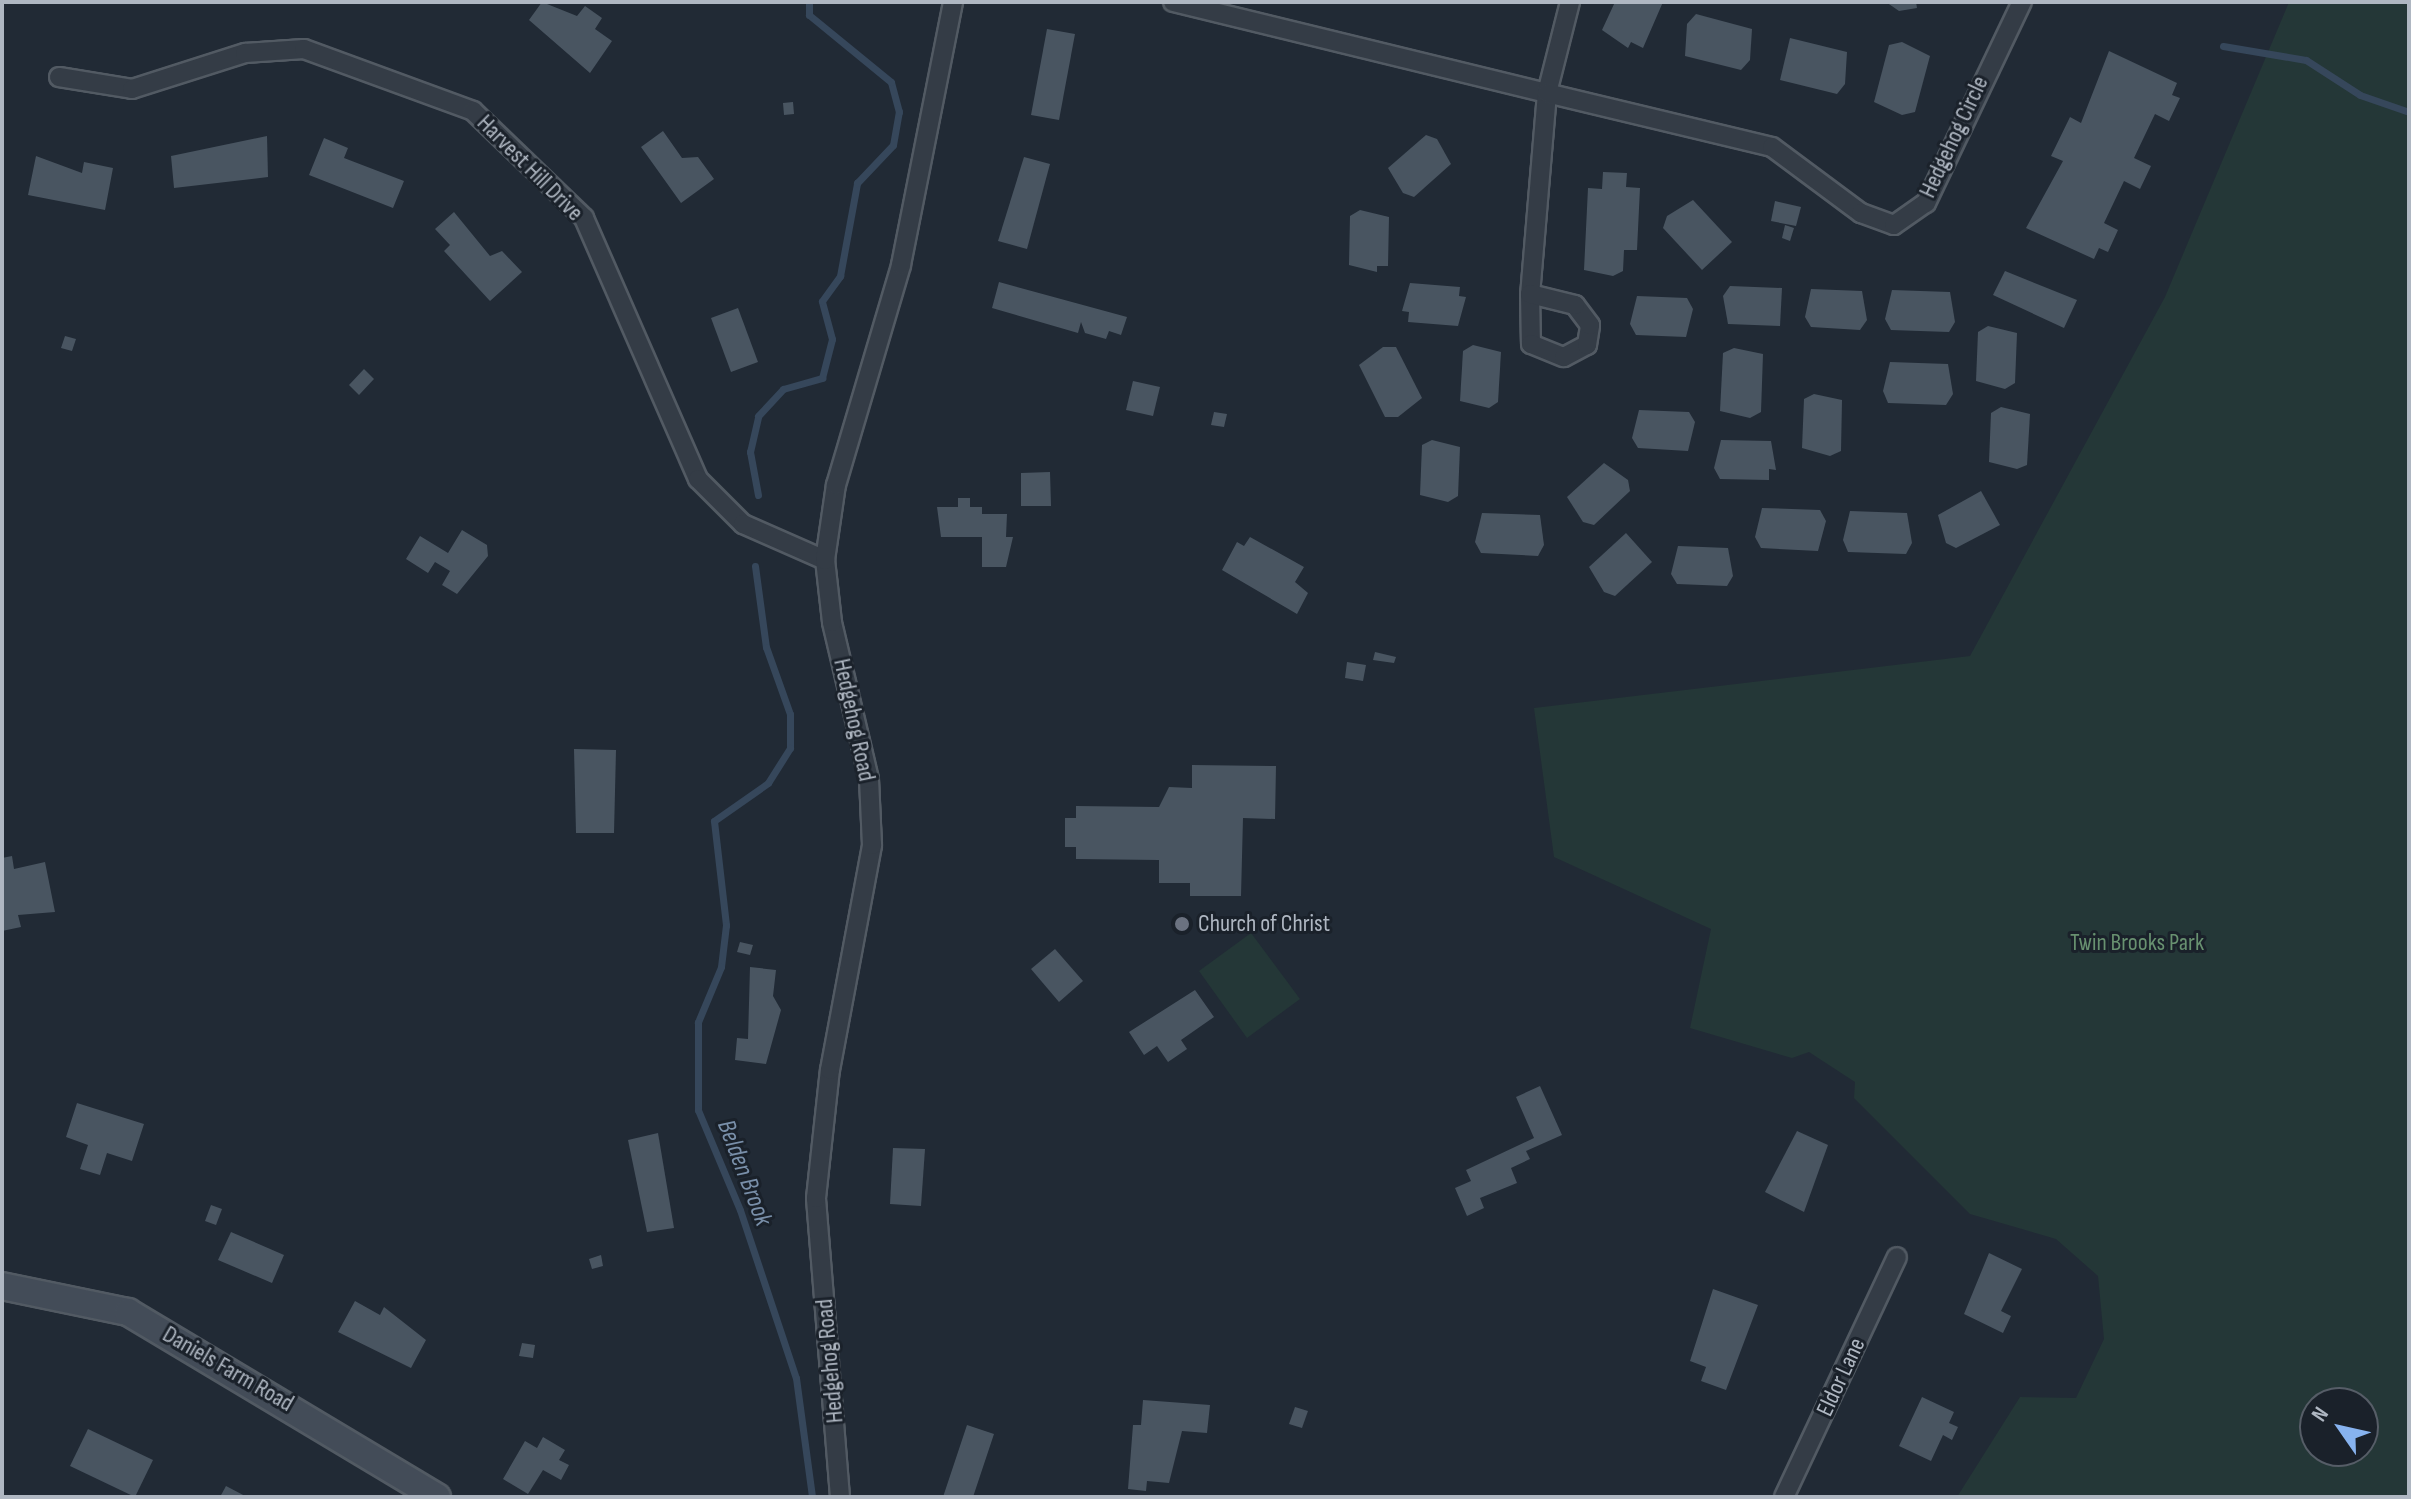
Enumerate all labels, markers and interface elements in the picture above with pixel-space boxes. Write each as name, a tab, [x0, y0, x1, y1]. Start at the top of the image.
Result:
street label: Hedgehog Circle	[1913, 72, 1995, 202]
street label: Harvest Hill Drive	[471, 109, 589, 227]
street label: Hedgehog Road	[827, 656, 881, 784]
place label: Church of Christ	[1198, 910, 1330, 938]
marker: Church of Christ	[1173, 915, 1191, 933]
park label: Twin Brooks Park	[2070, 929, 2204, 957]
water label: Belden Brook	[710, 1116, 778, 1230]
street label: Hedgehog Road	[810, 1298, 850, 1424]
street label: Daniels Farm Road	[158, 1320, 298, 1418]
street label: Eldor Lane	[1810, 1333, 1872, 1421]
north arrow	[2299, 1387, 2379, 1467]
text: N	[2306, 1402, 2335, 1427]

